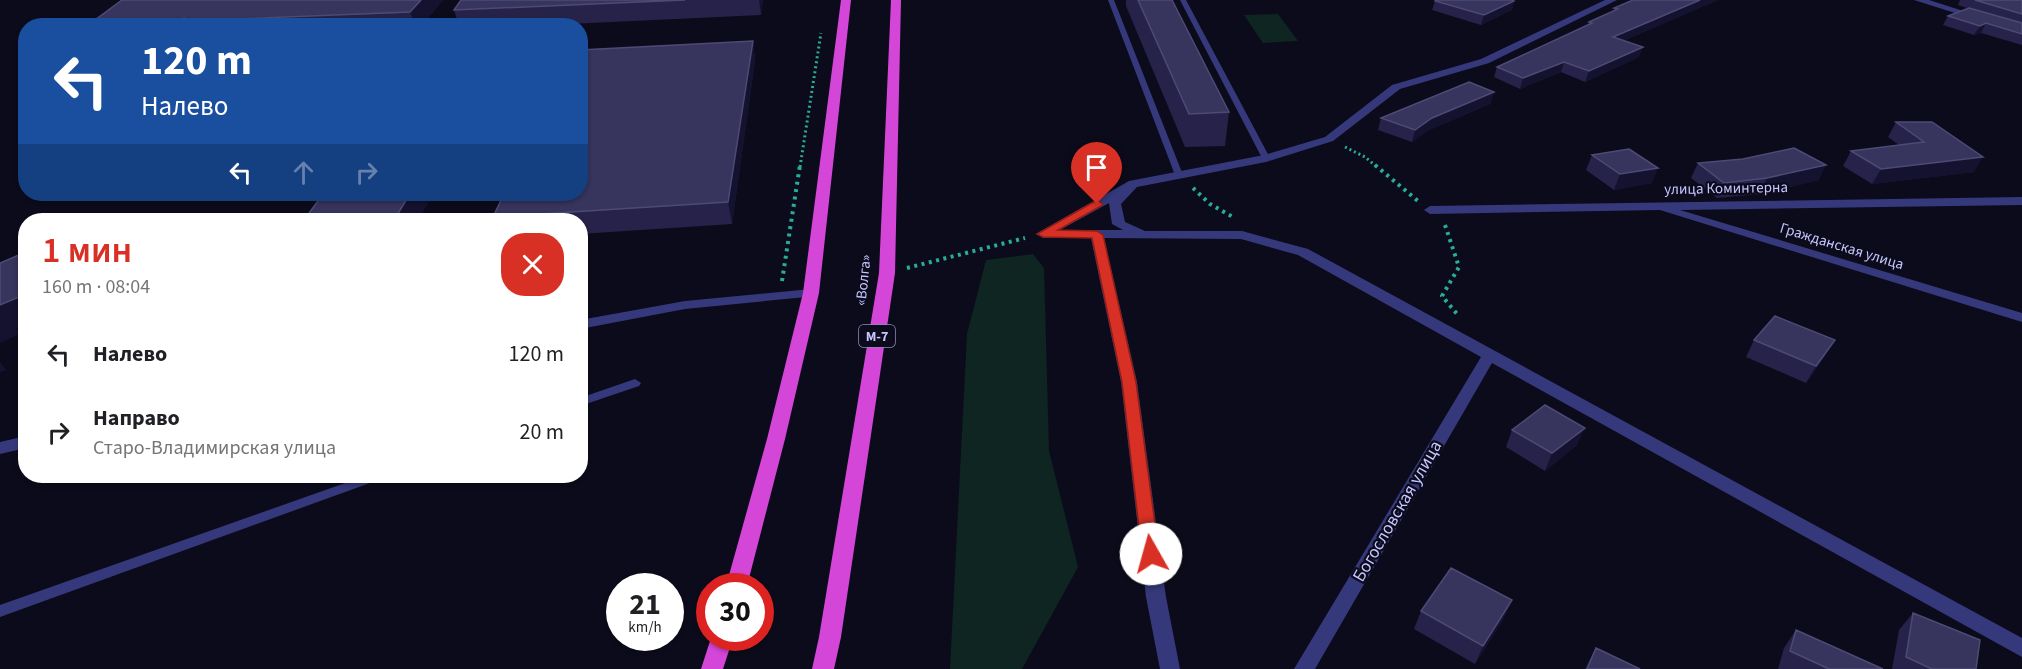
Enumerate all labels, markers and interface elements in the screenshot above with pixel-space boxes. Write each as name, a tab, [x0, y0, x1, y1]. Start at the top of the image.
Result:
text: 120 m	[141, 31, 252, 91]
icon: left	[42, 42, 120, 120]
text: Налево	[141, 87, 228, 126]
pin	[1071, 142, 1122, 204]
icon: arrive	[1080, 151, 1113, 184]
icon: left	[224, 156, 257, 189]
icon: ahead	[287, 156, 320, 189]
icon: right	[350, 156, 383, 189]
street label: улица Коминтерна	[1664, 177, 1788, 200]
street label: Гражданская улица	[1777, 218, 1906, 275]
text: 1 мин	[42, 225, 132, 276]
button: close	[501, 233, 564, 296]
street label: «Волга»	[850, 254, 877, 307]
text: 160 m · 08:04	[42, 273, 150, 301]
road number: М-7	[859, 325, 895, 347]
icon: left	[42, 338, 75, 371]
text: Налево	[93, 338, 167, 370]
text: 120 m	[509, 338, 564, 370]
text: Направо	[93, 402, 180, 434]
icon: right	[42, 416, 75, 449]
text: 20 m	[519, 416, 564, 448]
text: Старо-Владимирская улица	[93, 434, 336, 462]
street label: Богословская улица	[1347, 436, 1448, 587]
position arrow	[1119, 522, 1183, 586]
speed limit sign: 30	[696, 573, 774, 651]
text: 21	[629, 583, 661, 626]
text: km/h	[628, 617, 662, 638]

